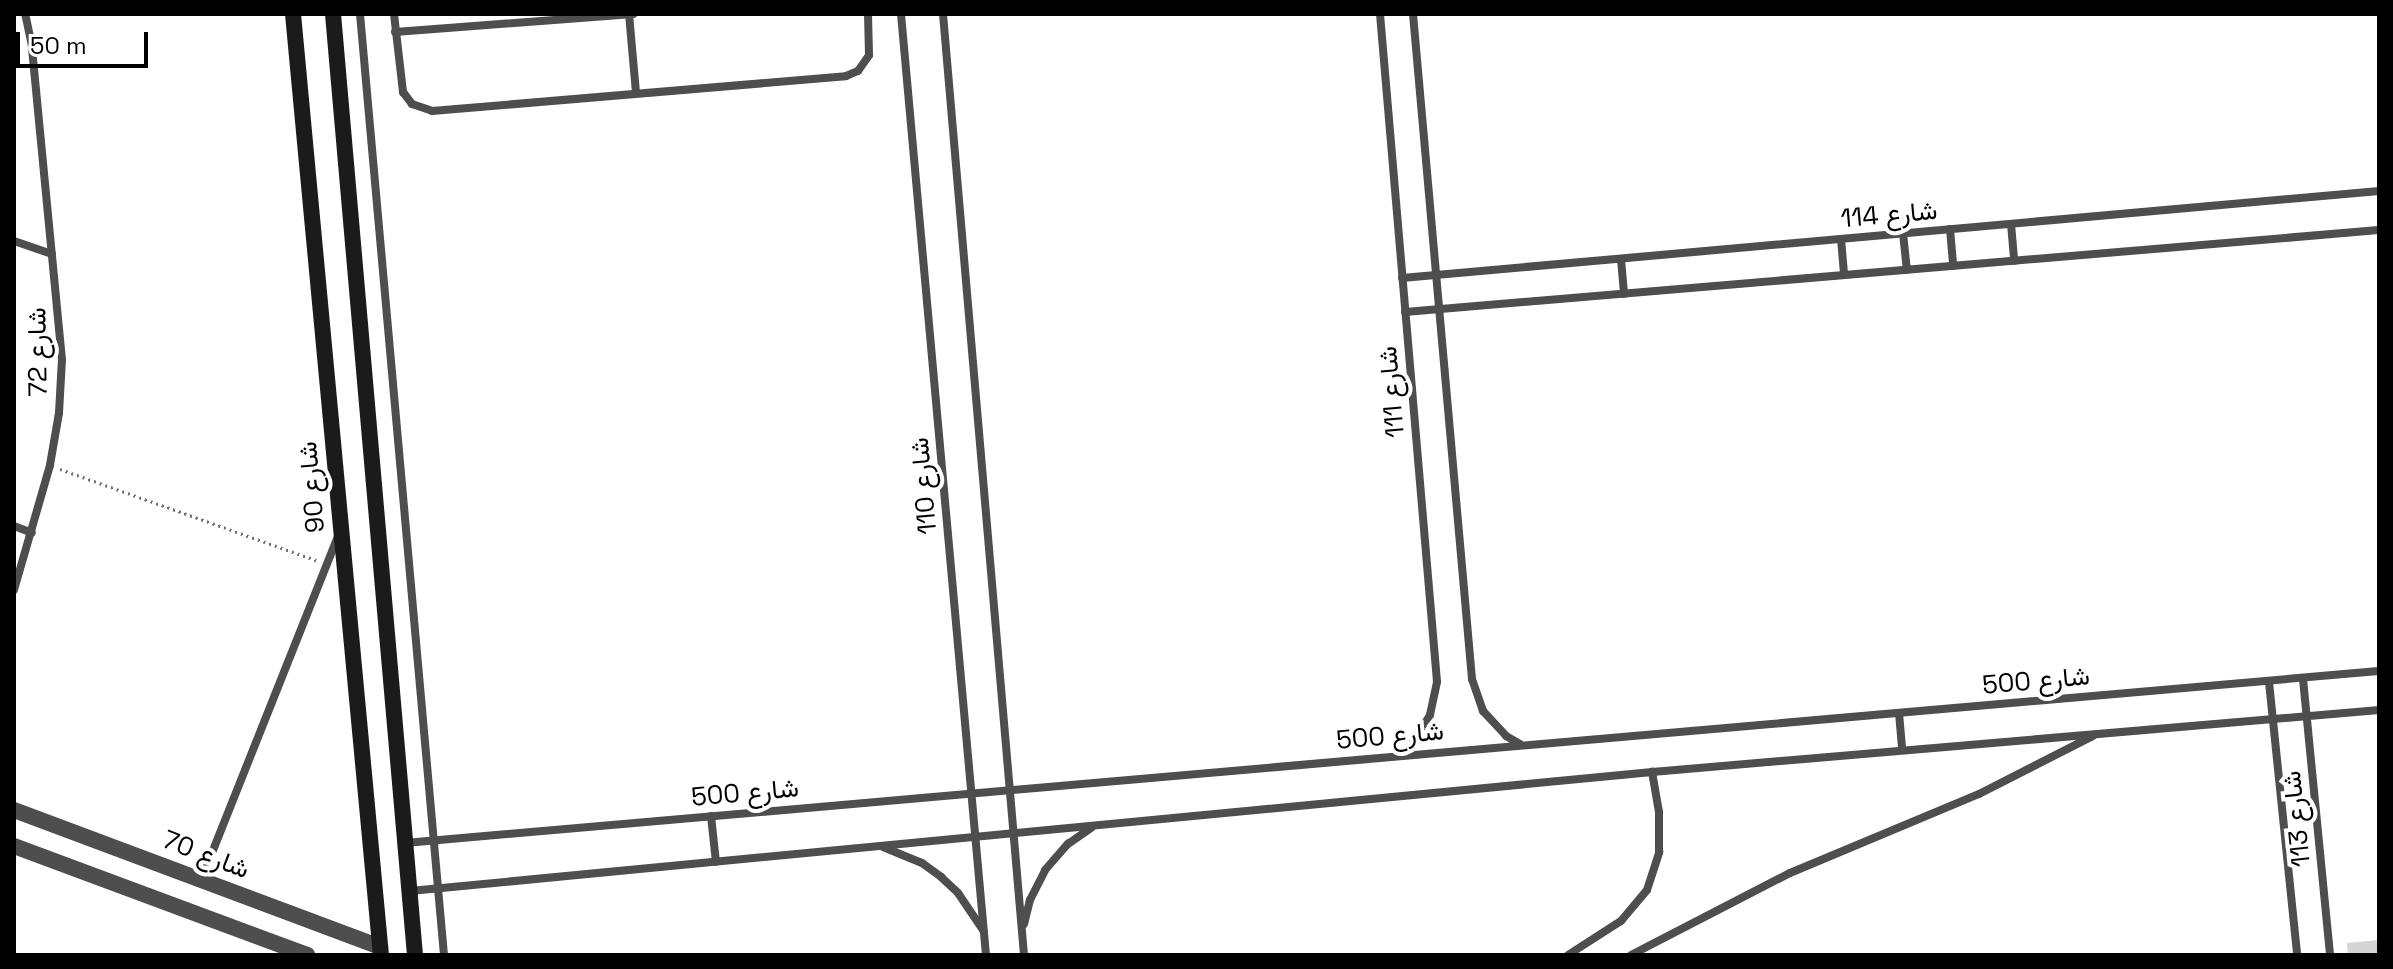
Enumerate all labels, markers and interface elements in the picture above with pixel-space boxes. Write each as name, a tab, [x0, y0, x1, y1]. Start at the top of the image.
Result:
scale bar	[20, 16, 152, 66]
text: 50 m	[30, 30, 87, 61]
street label: شارع 114	[1839, 195, 1939, 235]
street label: شارع 72	[22, 307, 54, 397]
street label: شارع 111	[1372, 345, 1412, 439]
street label: شارع 110	[904, 436, 944, 536]
street label: شارع 90	[292, 440, 332, 534]
street label: شارع 500	[1981, 661, 2091, 701]
street label: شارع 500	[1335, 716, 1445, 756]
street label: شارع 113	[2276, 769, 2318, 869]
street label: شارع 500	[690, 773, 800, 813]
street label: شارع 70	[158, 824, 254, 886]

